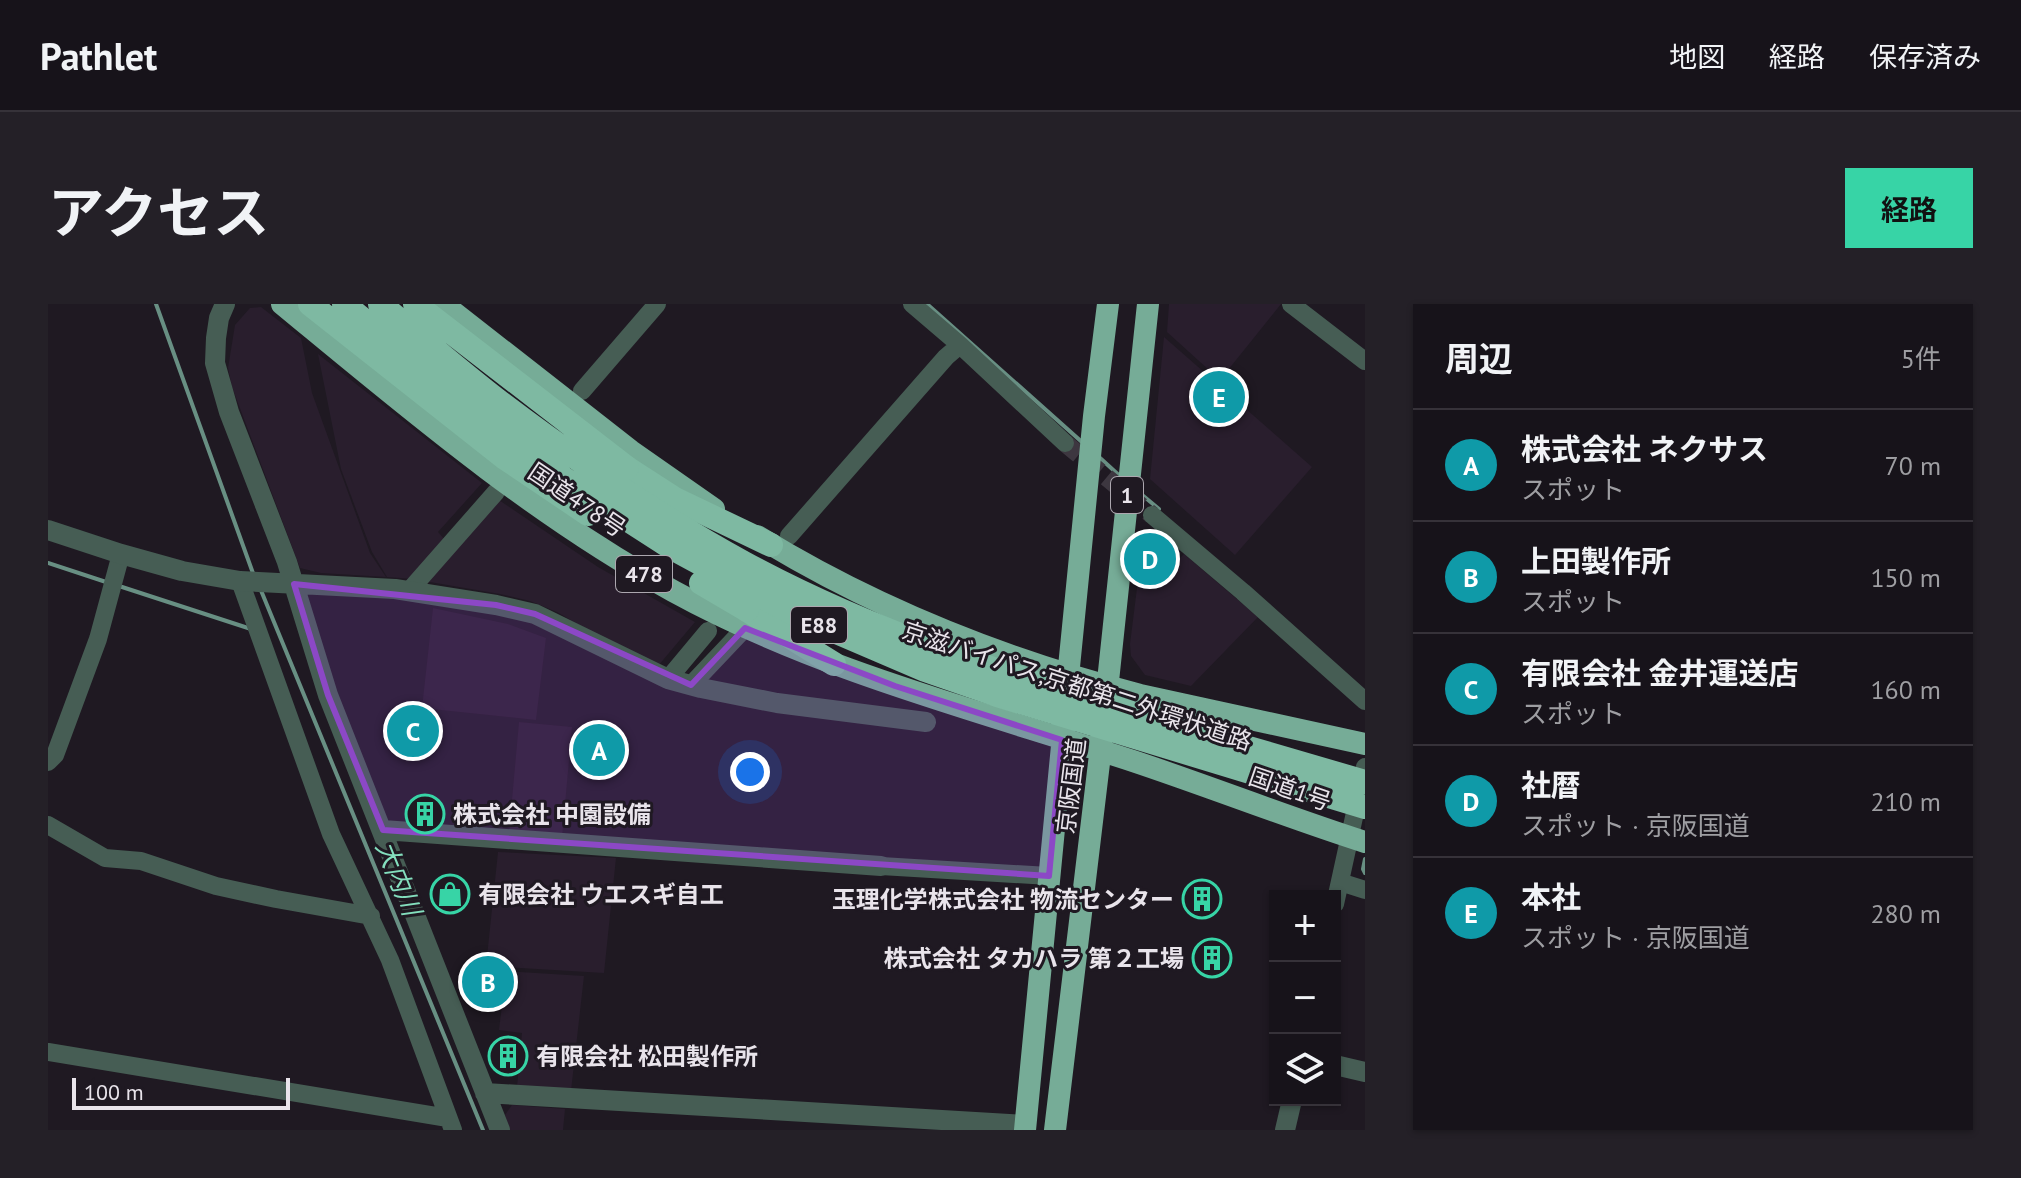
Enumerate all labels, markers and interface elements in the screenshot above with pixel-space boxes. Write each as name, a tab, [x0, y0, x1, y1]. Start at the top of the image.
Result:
text: Pathlet	[40, 31, 157, 80]
text: 地図	[1669, 38, 1725, 75]
text: 経路	[1769, 38, 1825, 75]
text: 保存済み	[1869, 38, 1981, 75]
button: 経路	[1845, 168, 1973, 248]
text: アクセス	[48, 176, 269, 248]
text: 周辺	[1445, 336, 1513, 380]
text: 5件	[1901, 342, 1941, 375]
pin: E	[1193, 367, 1245, 427]
text: 株式会社 ネクサス	[1521, 429, 1768, 468]
text: A	[1463, 449, 1479, 482]
text: 70 m	[1885, 449, 1941, 482]
street label: 国道478号	[522, 456, 632, 544]
text: スポット	[1521, 473, 1625, 506]
road number: 1	[1111, 477, 1143, 513]
pin: D	[1124, 529, 1176, 589]
text: 上田製作所	[1521, 541, 1671, 580]
road number: 478	[616, 556, 672, 592]
text: B	[1463, 561, 1479, 594]
text: 150 m	[1870, 561, 1941, 594]
text: スポット	[1521, 585, 1625, 618]
road number: E88	[791, 607, 847, 643]
street label: 京滋バイパス;京都第二外環状道路	[898, 615, 1256, 757]
text: 有限会社 金井運送店	[1521, 653, 1799, 692]
text: C	[1464, 673, 1478, 706]
text: 160 m	[1870, 673, 1941, 706]
text: スポット	[1521, 697, 1625, 730]
pin: C	[387, 701, 439, 761]
pin: A	[573, 720, 625, 780]
street label: 京阪国道	[1050, 736, 1092, 836]
your location	[730, 752, 770, 792]
street label: 国道1号	[1245, 760, 1335, 818]
text: 社暦	[1521, 765, 1581, 804]
text: D	[1463, 785, 1479, 818]
text: 210 m	[1870, 785, 1941, 818]
building icon: 株式会社 中園設備	[404, 793, 446, 835]
place label: 株式会社 中園設備	[453, 799, 651, 830]
text: スポット · 京阪国道	[1521, 809, 1750, 842]
water label: 大内川	[369, 836, 430, 923]
shop icon: 有限会社 ウエスギ自工	[429, 873, 471, 915]
text: 本社	[1521, 877, 1581, 916]
building icon: 玉理化学株式会社 物流センター	[1181, 878, 1223, 920]
place label: 有限会社 ウエスギ自工	[478, 879, 724, 910]
place label: 玉理化学株式会社 物流センター	[832, 884, 1174, 915]
map controls	[1269, 890, 1341, 1106]
button: +	[1269, 890, 1341, 962]
text: E	[1464, 897, 1478, 930]
text: 280 m	[1870, 897, 1941, 930]
text: スポット · 京阪国道	[1521, 921, 1750, 954]
building icon: 株式会社 タカハラ 第２工場	[1191, 937, 1233, 979]
place label: 株式会社 タカハラ 第２工場	[884, 943, 1184, 974]
pin: B	[462, 952, 514, 1012]
button: −	[1269, 962, 1341, 1034]
button: layers	[1269, 1034, 1341, 1106]
building icon: 有限会社 松田製作所	[487, 1035, 529, 1077]
place label: 有限会社 松田製作所	[536, 1041, 758, 1072]
scale bar	[72, 1074, 290, 1110]
text: 100 m	[84, 1078, 144, 1106]

